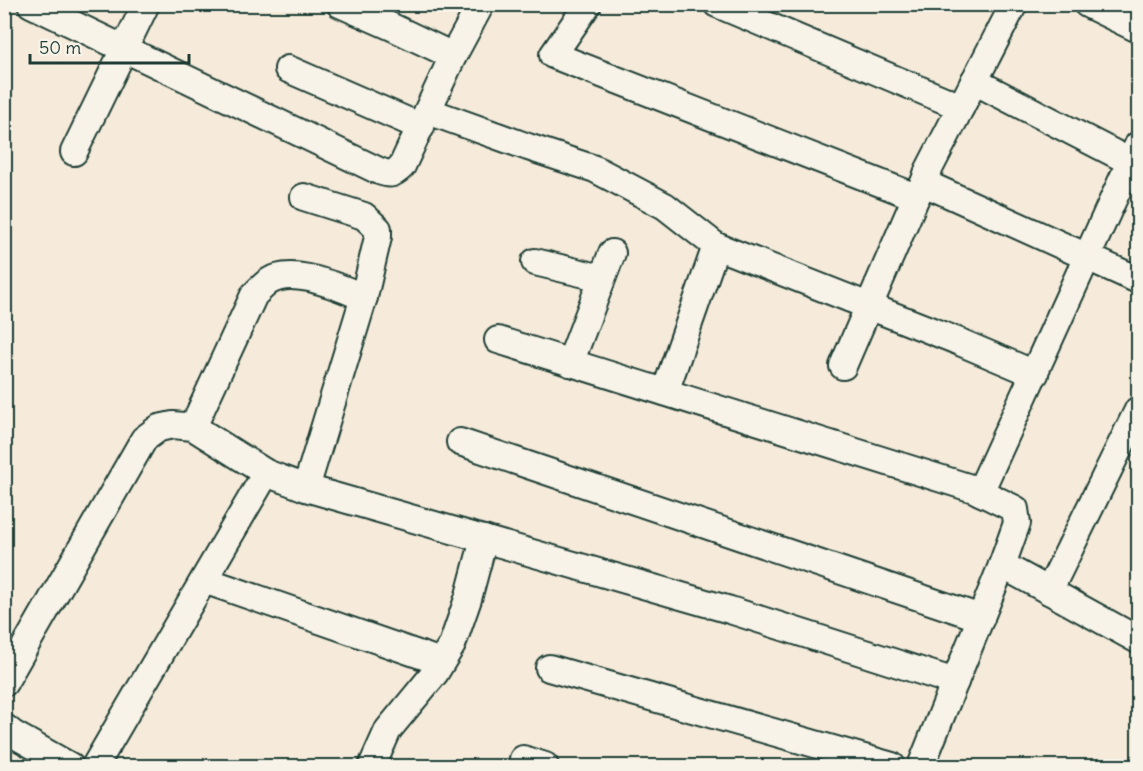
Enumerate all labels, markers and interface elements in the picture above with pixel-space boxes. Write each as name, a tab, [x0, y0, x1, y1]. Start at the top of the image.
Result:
scale bar	[30, 27, 189, 65]
text: 50 m	[39, 36, 81, 59]

